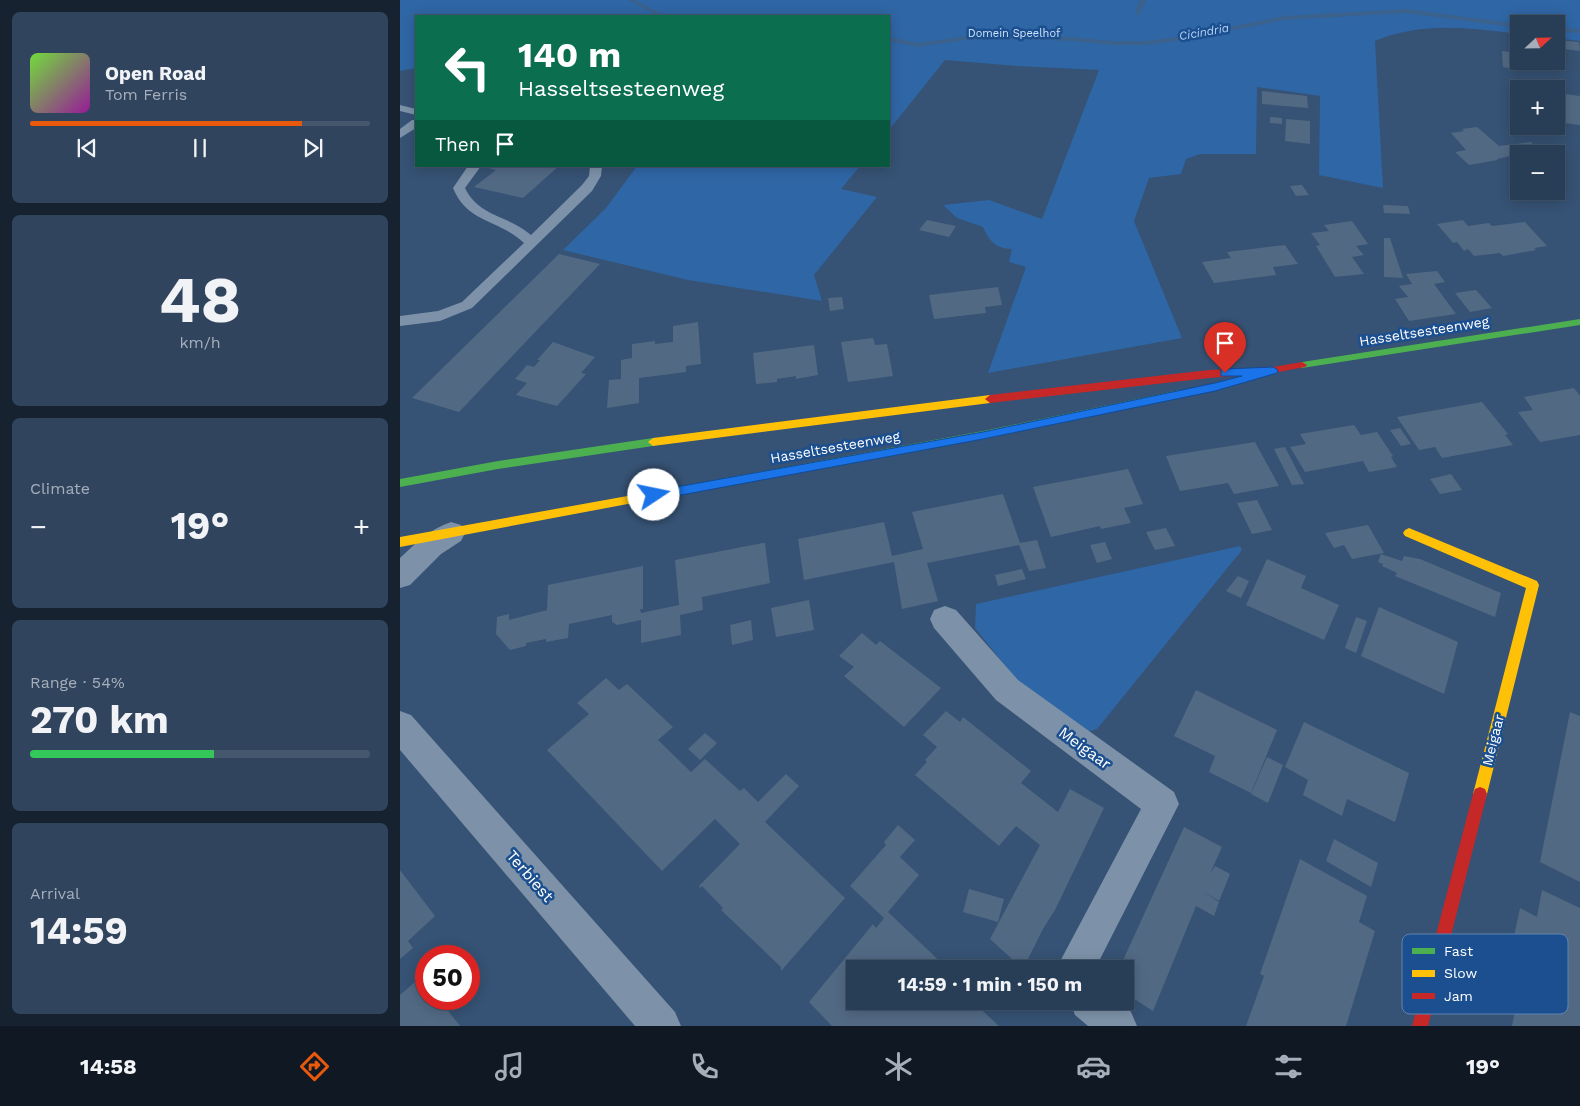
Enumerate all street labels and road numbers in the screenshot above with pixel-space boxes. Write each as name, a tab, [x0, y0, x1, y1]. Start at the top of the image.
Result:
street label: Hasseltsesteenweg	[1358, 313, 1491, 349]
street label: Hasseltsesteenweg	[769, 428, 902, 466]
street label: Meigaar	[1479, 712, 1507, 767]
street label: Meigaar	[1055, 723, 1115, 774]
street label: Terbiest	[502, 846, 558, 906]

